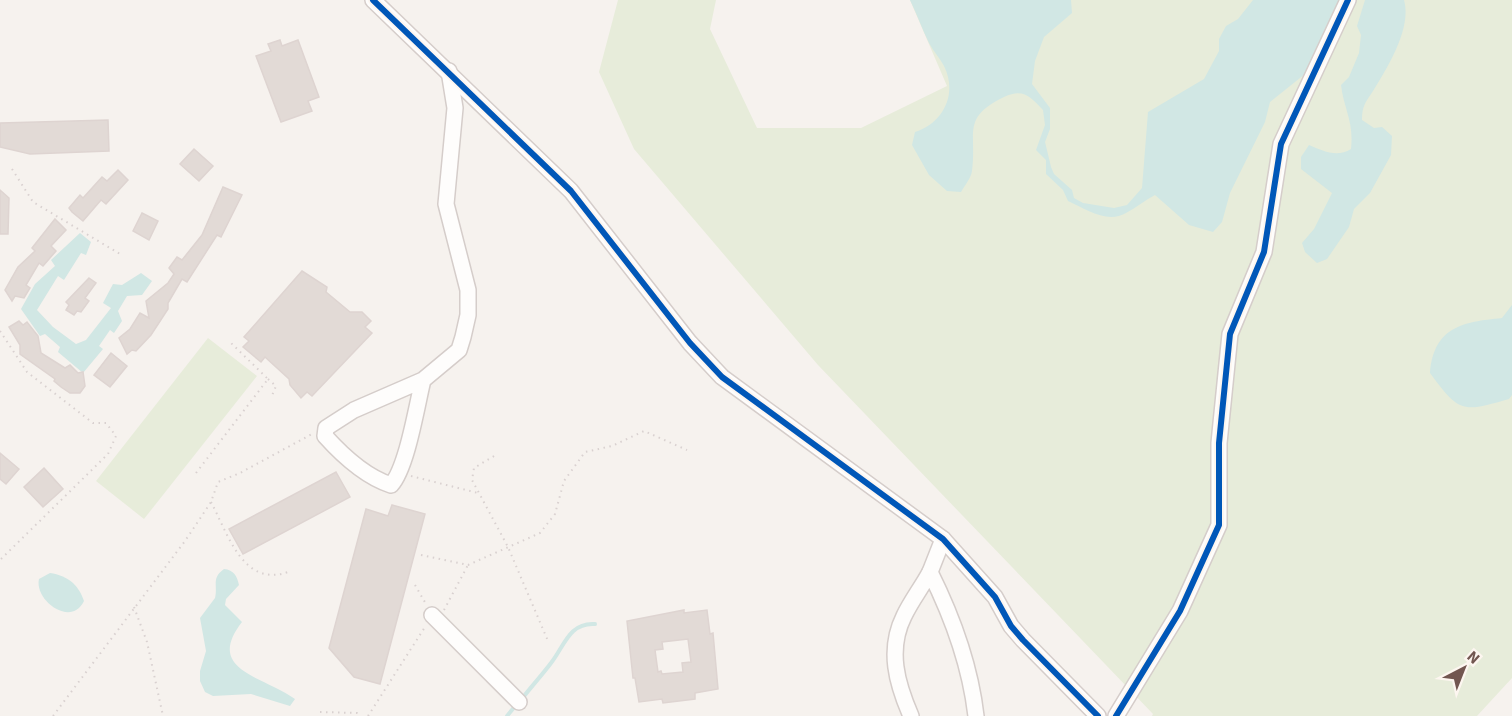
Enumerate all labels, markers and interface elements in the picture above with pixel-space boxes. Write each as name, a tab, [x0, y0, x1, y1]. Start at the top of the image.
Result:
north arrow	[1434, 638, 1494, 698]
text: N	[1462, 646, 1485, 669]

